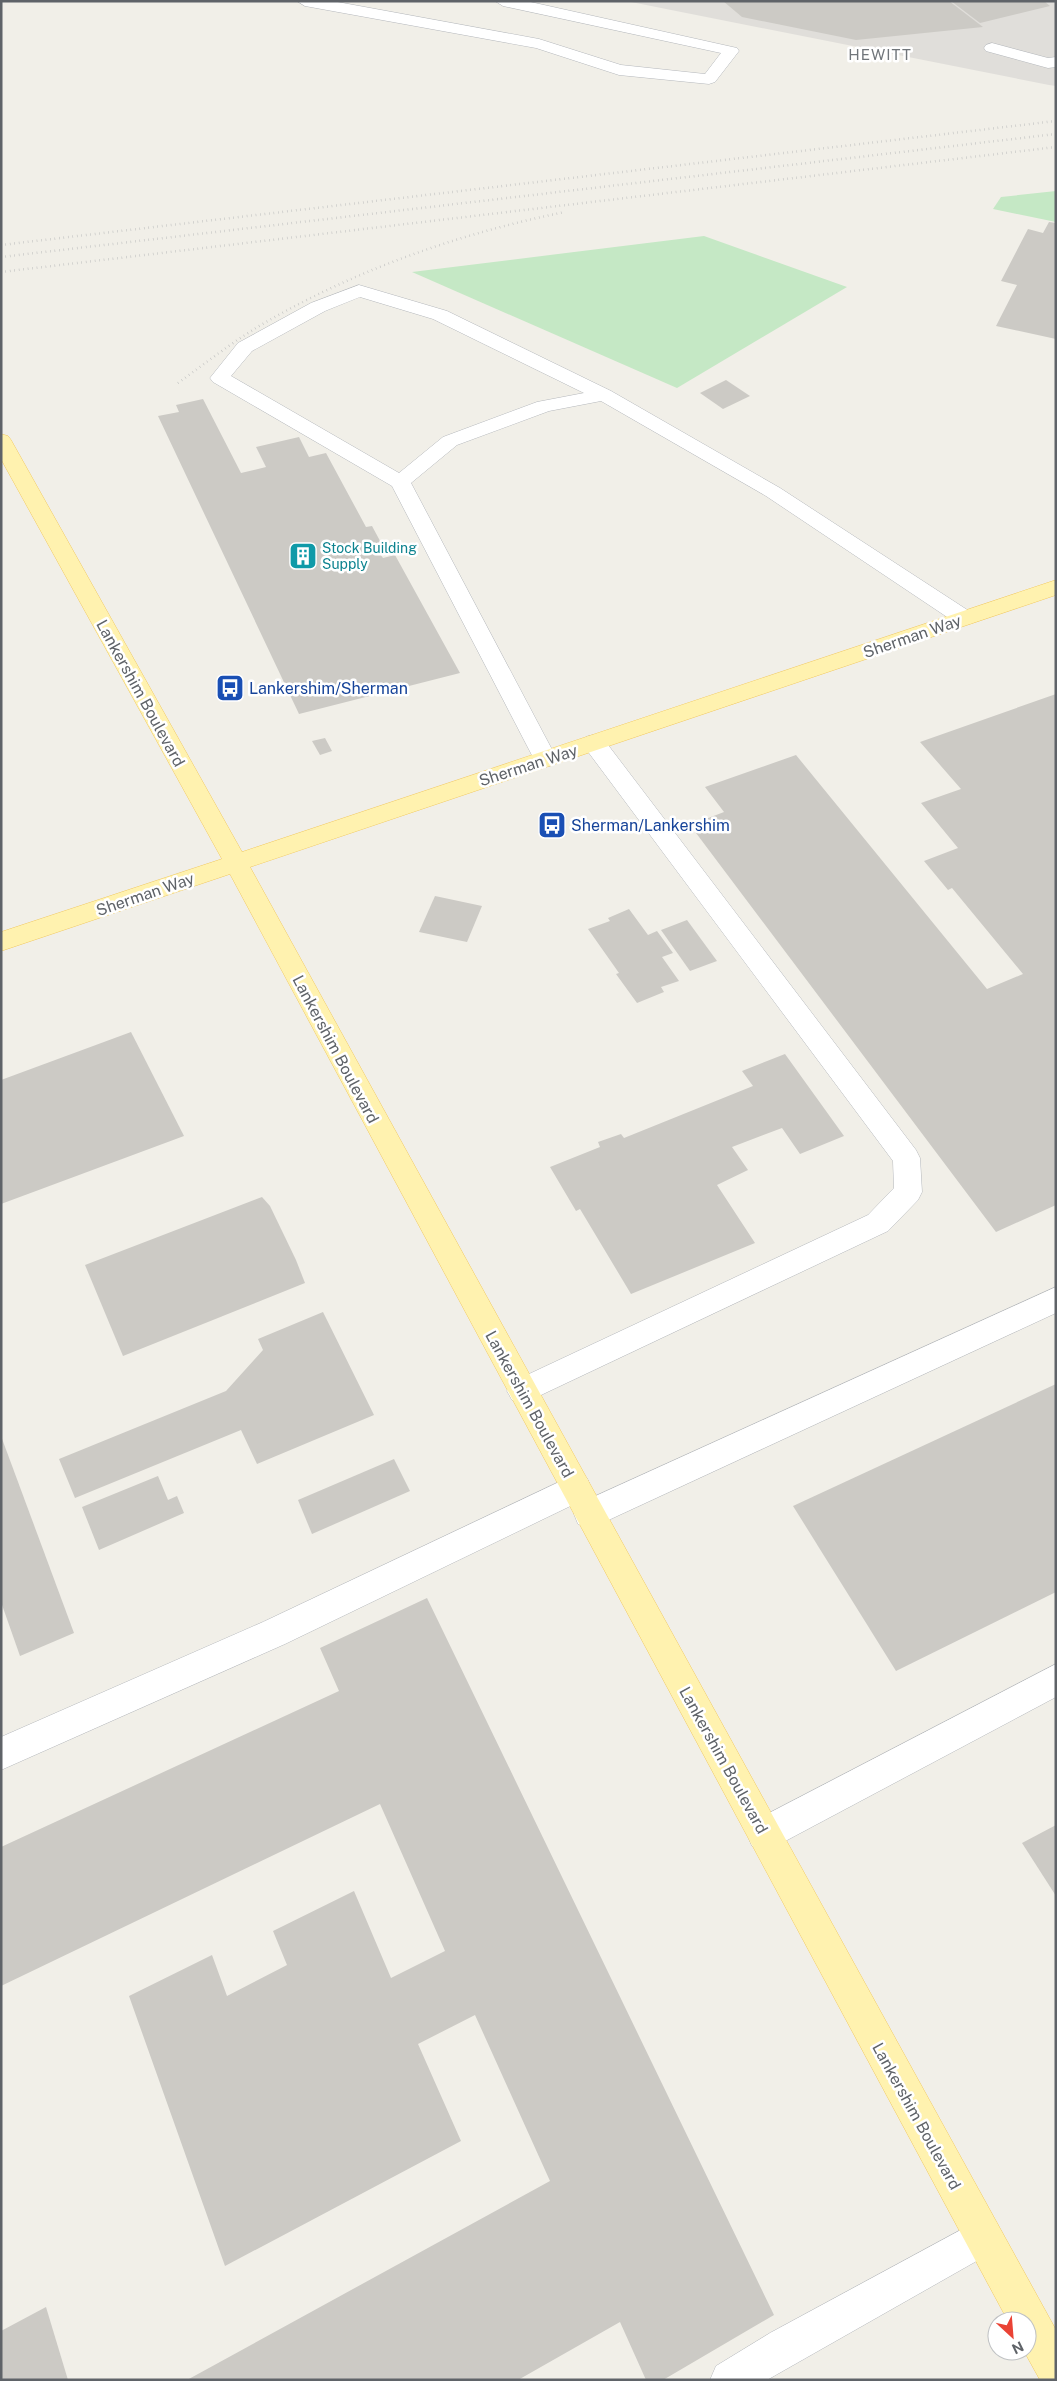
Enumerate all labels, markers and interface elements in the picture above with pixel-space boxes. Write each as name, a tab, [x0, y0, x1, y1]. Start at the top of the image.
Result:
district label: HEWITT	[848, 46, 912, 63]
place label: Stock Building Supply	[322, 540, 417, 572]
building icon: Stock Building Supply	[288, 541, 318, 571]
street label: Sherman Way	[861, 611, 964, 662]
street label: Lankershim Boulevard	[92, 616, 189, 770]
bus stop icon: Lankershim/Sherman	[215, 673, 245, 703]
place label: Lankershim/Sherman	[249, 679, 408, 698]
street label: Sherman Way	[477, 740, 580, 790]
bus stop icon: Sherman/Lankershim	[537, 810, 567, 840]
place label: Sherman/Lankershim	[571, 816, 730, 835]
street label: Sherman Way	[94, 869, 197, 920]
street label: Lankershim Boulevard	[288, 972, 383, 1127]
street label: Lankershim Boulevard	[481, 1327, 578, 1481]
street label: Lankershim Boulevard	[675, 1683, 772, 1837]
street label: Lankershim Boulevard	[868, 2039, 965, 2193]
north arrow	[987, 2311, 1037, 2361]
text: N	[1009, 2338, 1026, 2357]

